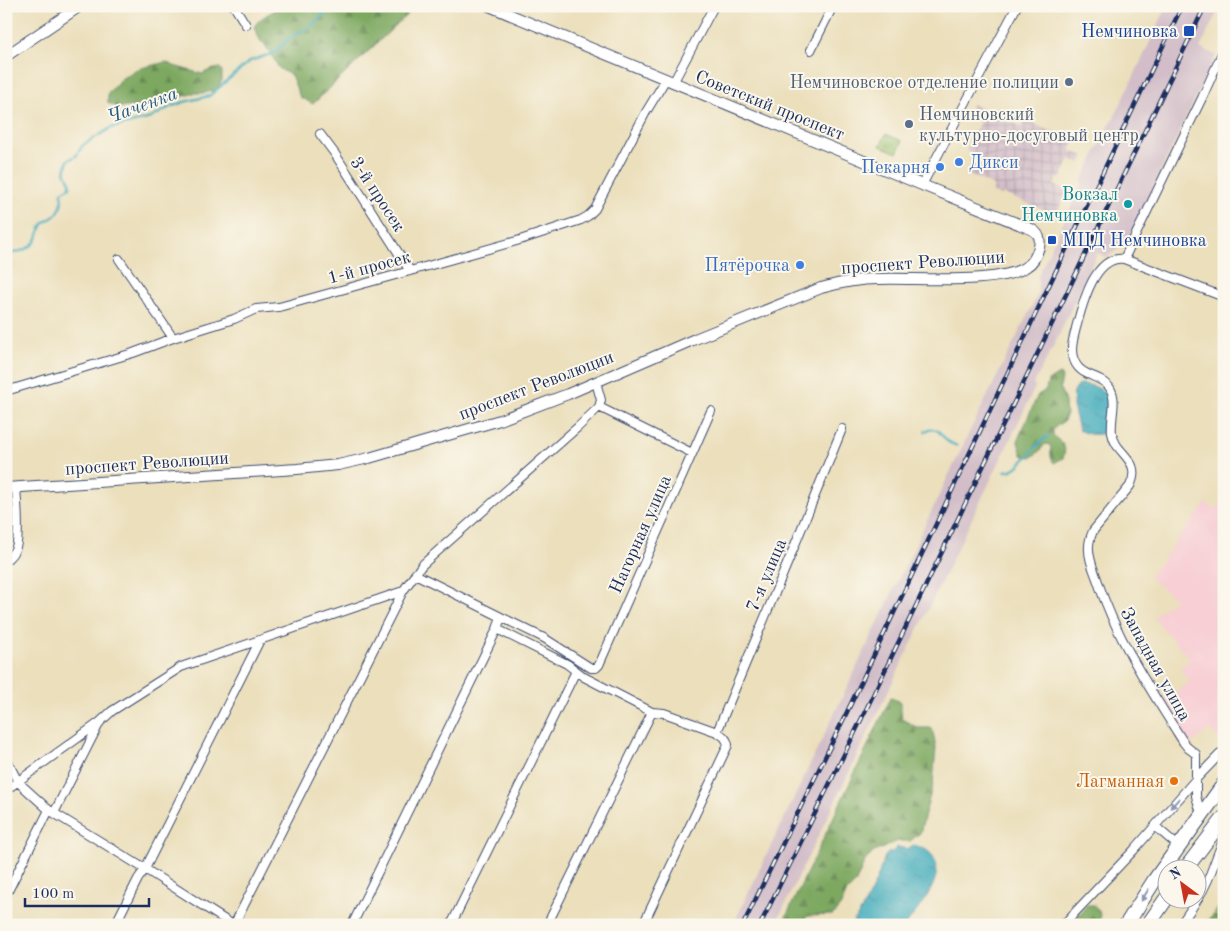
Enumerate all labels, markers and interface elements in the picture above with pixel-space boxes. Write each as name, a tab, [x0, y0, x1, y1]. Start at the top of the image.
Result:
place label: Немчиновка	[1081, 23, 1178, 41]
marker: Немчиновка	[1182, 24, 1196, 38]
street label: Советский проспект	[692, 68, 847, 144]
place label: Немчиновское отделение полиции	[789, 74, 1059, 92]
marker: Немчиновское отделение полиции	[1063, 76, 1075, 88]
water label: Чаченка	[105, 85, 181, 128]
place label: Немчиновский культурно-досуговый центр	[919, 106, 1139, 145]
marker: Немчиновский культурно-досуговый центр	[903, 118, 915, 130]
street label: 3-й просек	[346, 154, 408, 235]
place label: Дикси	[969, 154, 1019, 172]
marker: Дикси	[953, 156, 965, 168]
place label: Пекарня	[861, 159, 930, 177]
marker: Пекарня	[934, 161, 946, 173]
place label: Вокзал Немчиновка	[1021, 186, 1118, 225]
marker: Вокзал Немчиновка	[1122, 198, 1134, 210]
place label: МЦД Немчиновка	[1062, 232, 1207, 250]
marker: МЦД Немчиновка	[1046, 234, 1058, 246]
street label: 1-й просек	[326, 248, 413, 288]
street label: проспект Революции	[841, 248, 1006, 278]
place label: Пятёрочка	[705, 257, 790, 275]
marker: Пятёрочка	[794, 259, 806, 271]
street label: проспект Революции	[457, 348, 616, 424]
street label: проспект Революции	[65, 449, 230, 479]
street label: Нагорная улица	[607, 472, 675, 596]
street label: 7-я улица	[743, 536, 790, 615]
street label: Западная улица	[1116, 605, 1194, 724]
place label: Лагманная	[1076, 773, 1164, 791]
marker: Лагманная	[1168, 775, 1180, 787]
one-way arrow	[1169, 796, 1181, 808]
north arrow	[1158, 858, 1208, 908]
text: N	[1167, 865, 1184, 883]
scale bar	[25, 876, 149, 908]
text: 100 m	[32, 887, 74, 902]
one-way arrow	[1140, 888, 1150, 902]

